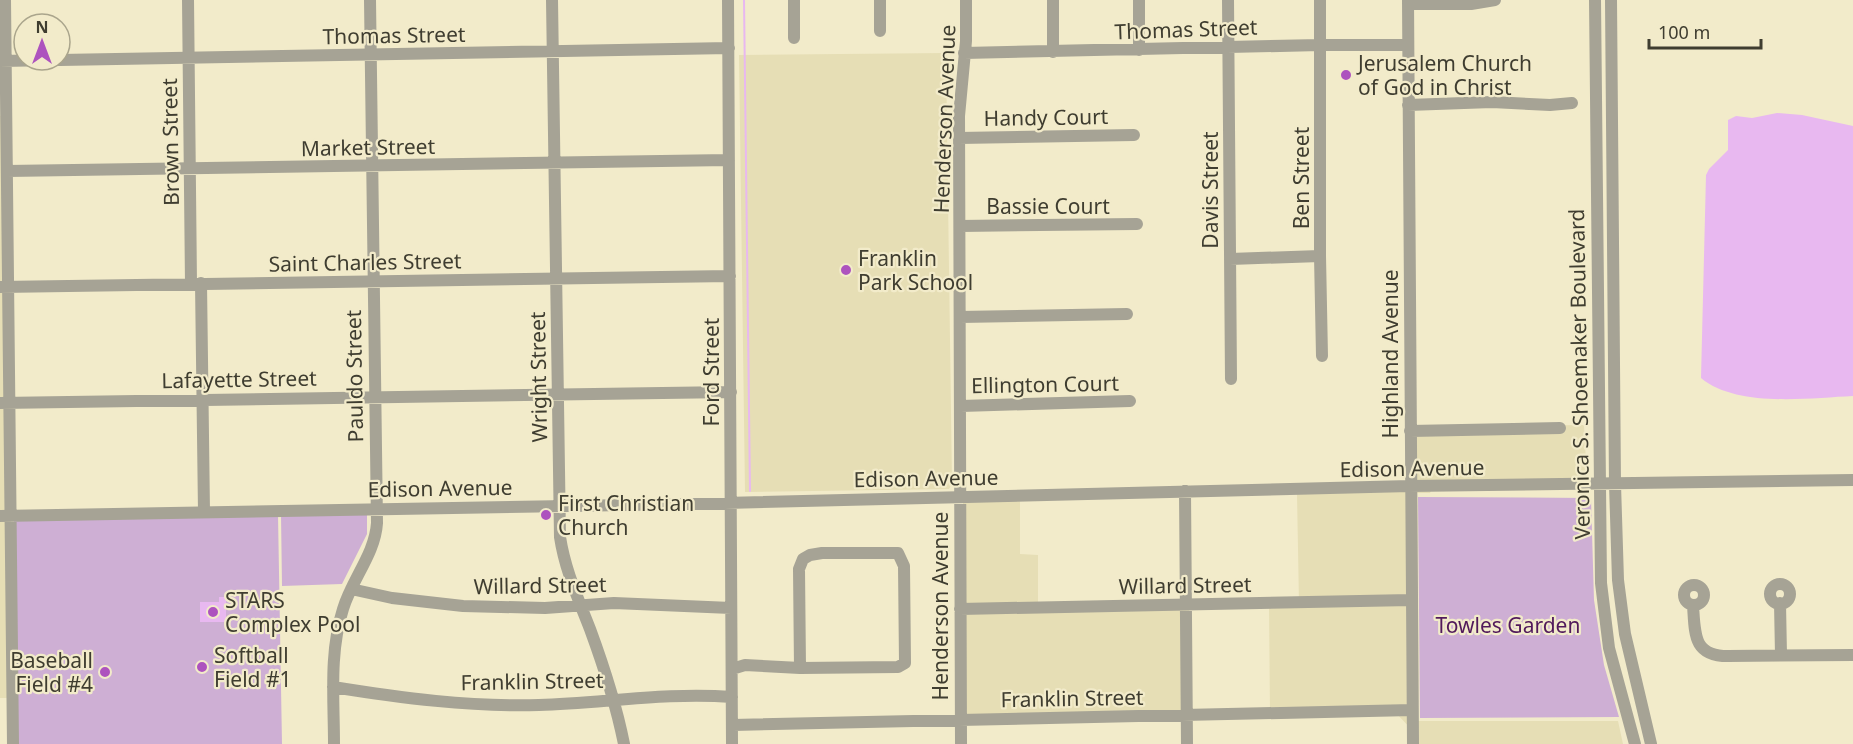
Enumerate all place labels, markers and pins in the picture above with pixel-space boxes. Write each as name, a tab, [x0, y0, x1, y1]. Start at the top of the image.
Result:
place label: Jerusalem Church of God in Christ	[1356, 49, 1532, 101]
marker: Jerusalem Church of God in Christ	[1339, 68, 1353, 82]
place label: Franklin Park School	[858, 244, 973, 296]
marker: Franklin Park School	[839, 263, 853, 277]
place label: First Christian Church	[558, 489, 694, 541]
marker: First Christian Church	[539, 508, 553, 522]
place label: STARS Complex Pool	[225, 586, 360, 638]
marker: STARS Complex Pool	[206, 605, 220, 619]
place label: Softball Field #1	[214, 641, 292, 693]
place label: Baseball Field #4	[10, 646, 93, 698]
marker: Softball Field #1	[195, 660, 209, 674]
marker: Baseball Field #4	[98, 665, 112, 679]

